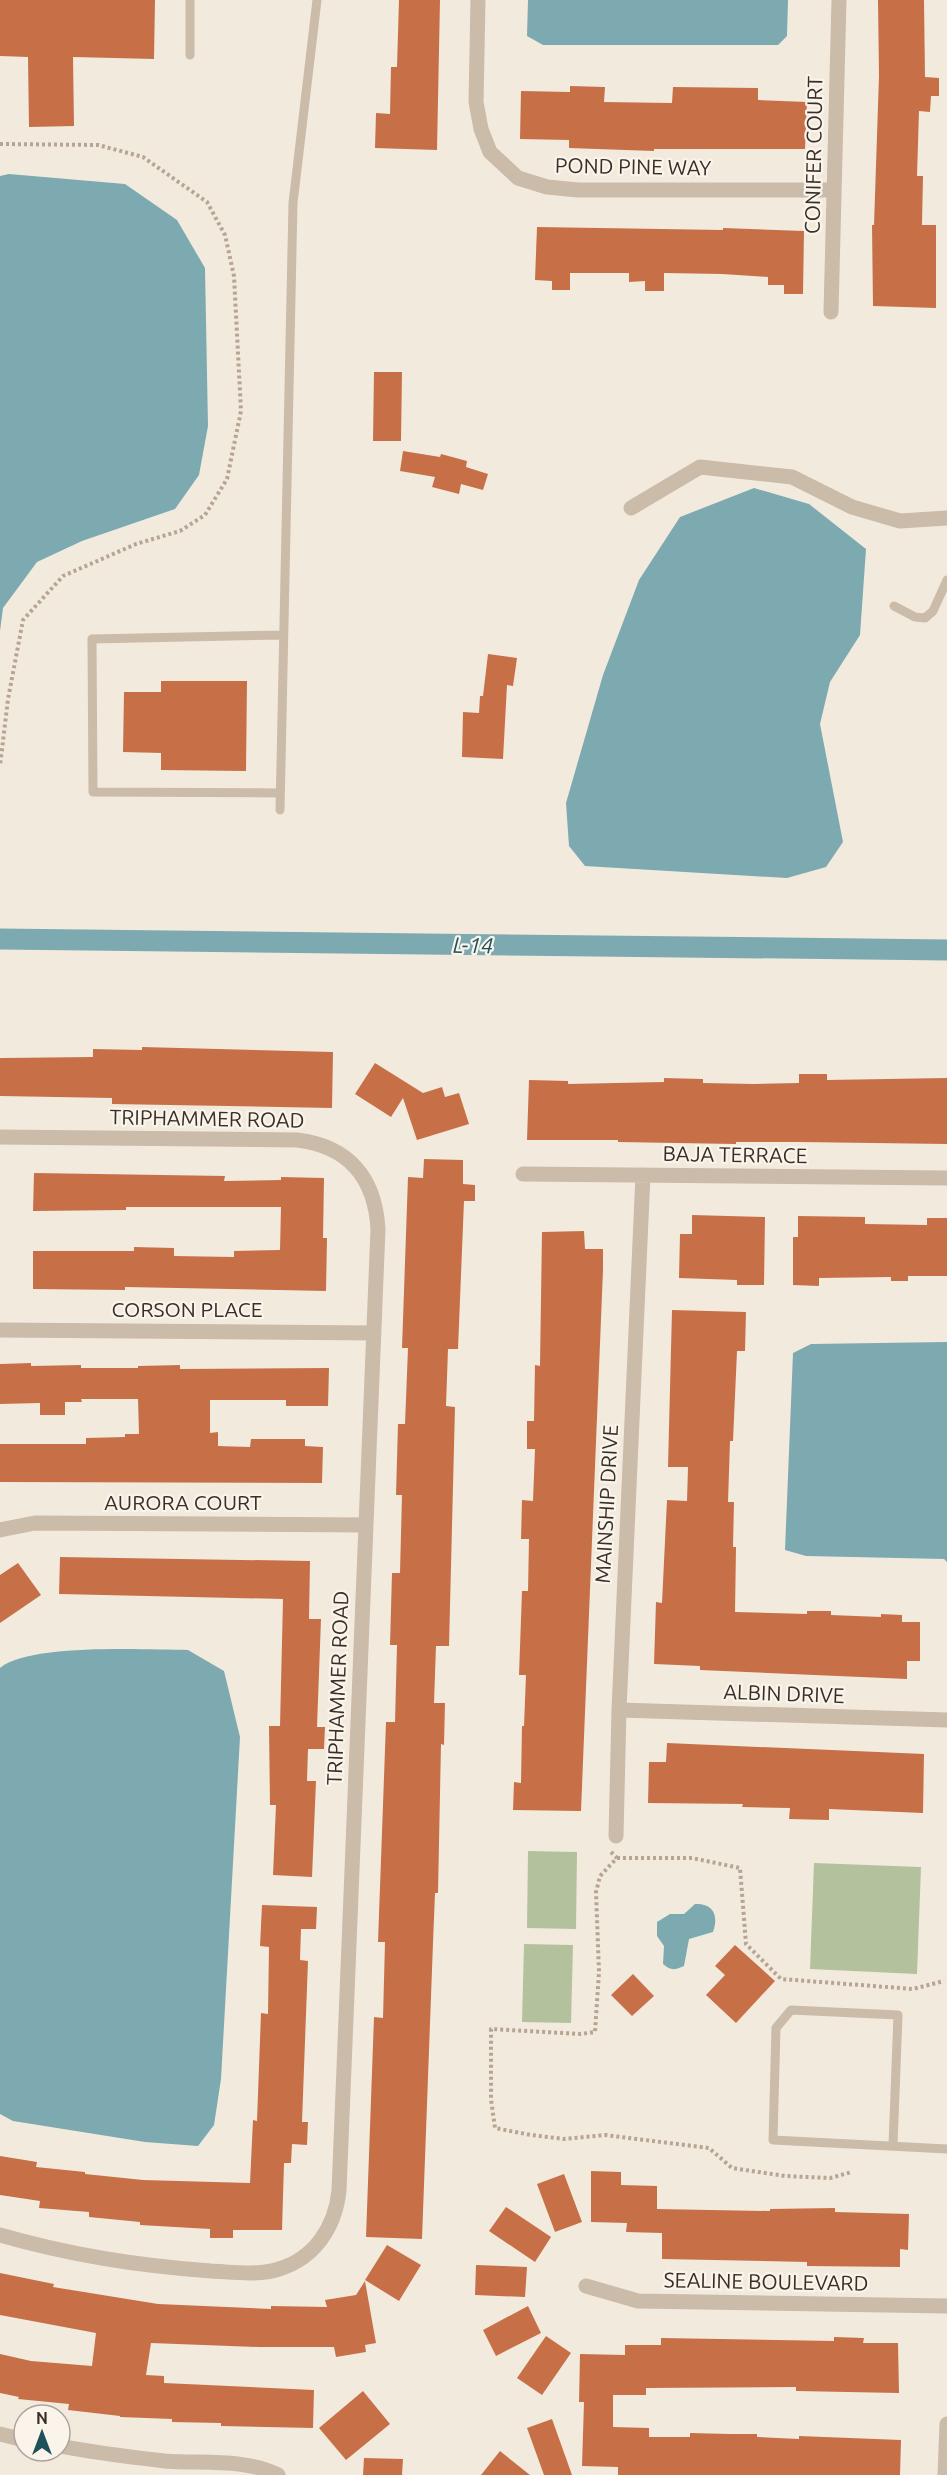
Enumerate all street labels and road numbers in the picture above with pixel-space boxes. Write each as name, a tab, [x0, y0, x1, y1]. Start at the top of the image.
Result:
street label: CONIFER COURT	[800, 75, 826, 234]
street label: POND PINE WAY	[555, 153, 711, 179]
street label: TRIPHAMMER ROAD	[109, 1104, 305, 1132]
street label: BAJA TERRACE	[662, 1141, 808, 1167]
street label: CORSON PLACE	[111, 1297, 263, 1321]
street label: MAINSHIP DRIVE	[590, 1424, 622, 1584]
street label: AURORA COURT	[104, 1490, 262, 1514]
street label: TRIPHAMMER ROAD	[322, 1590, 352, 1786]
street label: ALBIN DRIVE	[723, 1679, 845, 1707]
street label: SEALINE BOULEVARD	[663, 2267, 869, 2295]

